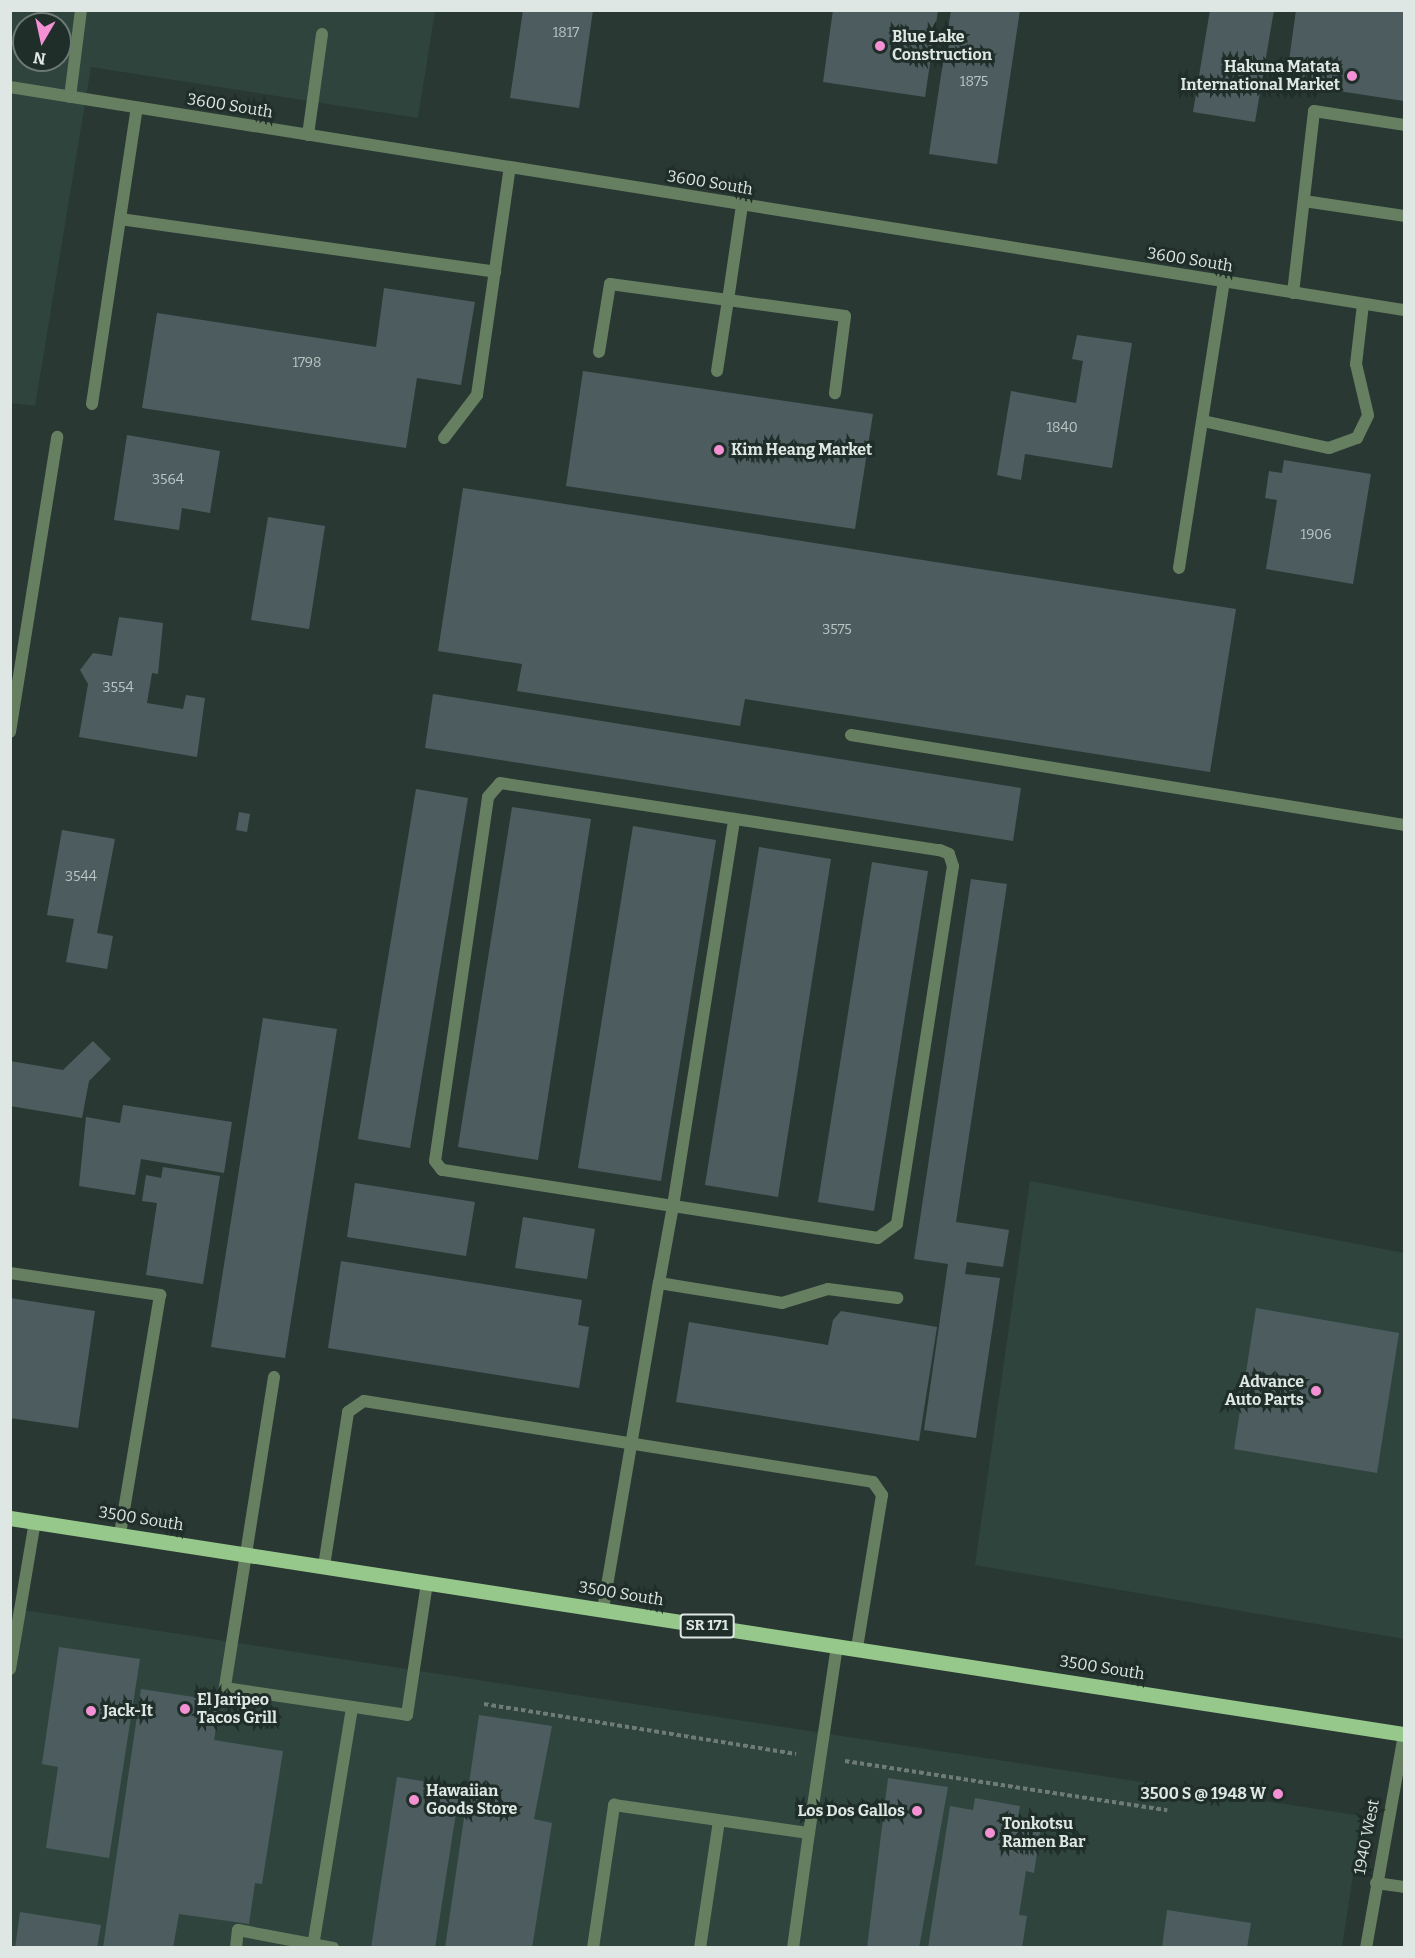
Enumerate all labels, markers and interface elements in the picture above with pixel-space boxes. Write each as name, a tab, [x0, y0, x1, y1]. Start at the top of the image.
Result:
north arrow	[12, 12, 72, 72]
house number: 1817	[553, 25, 579, 41]
place label: Blue Lake Construction	[892, 27, 992, 65]
marker: Blue Lake Construction	[873, 39, 887, 53]
text: N	[32, 48, 47, 69]
place label: Hakuna Matata International Market	[1181, 57, 1340, 95]
marker: Hakuna Matata International Market	[1345, 69, 1359, 83]
house number: 1875	[960, 74, 988, 90]
street label: 3600 South	[186, 90, 274, 122]
street label: 3600 South	[666, 167, 754, 199]
street label: 3600 South	[1146, 244, 1234, 276]
house number: 1798	[293, 355, 321, 371]
house number: 1840	[1046, 420, 1078, 436]
place label: Kim Heang Market	[731, 440, 872, 460]
marker: Kim Heang Market	[712, 443, 726, 457]
house number: 3564	[152, 472, 184, 488]
house number: 1906	[1300, 527, 1332, 543]
house number: 3575	[822, 622, 852, 638]
house number: 3554	[102, 680, 134, 696]
house number: 3544	[65, 869, 97, 885]
place label: Advance Auto Parts	[1225, 1372, 1304, 1410]
marker: Advance Auto Parts	[1309, 1384, 1323, 1398]
street label: 3500 South	[97, 1503, 185, 1535]
street label: 3500 South	[577, 1578, 665, 1610]
road number: SR 171	[678, 1614, 736, 1638]
street label: 3500 South	[1058, 1652, 1146, 1684]
place label: El Jaripeo Tacos Grill	[197, 1690, 277, 1728]
place label: Jack-It	[103, 1701, 153, 1721]
marker: El Jaripeo Tacos Grill	[178, 1702, 192, 1716]
marker: Jack-It	[84, 1704, 98, 1718]
place label: Hawaiian Goods Store	[426, 1781, 517, 1819]
place label: 3500 S @ 1948 W	[1141, 1784, 1266, 1804]
marker: 3500 S @ 1948 W	[1271, 1787, 1285, 1801]
marker: Hawaiian Goods Store	[407, 1793, 421, 1807]
street label: 1940 West	[1350, 1798, 1384, 1876]
place label: Los Dos Gallos	[797, 1801, 905, 1821]
marker: Los Dos Gallos	[910, 1804, 924, 1818]
place label: Tonkotsu Ramen Bar	[1002, 1814, 1085, 1852]
marker: Tonkotsu Ramen Bar	[983, 1826, 997, 1840]

